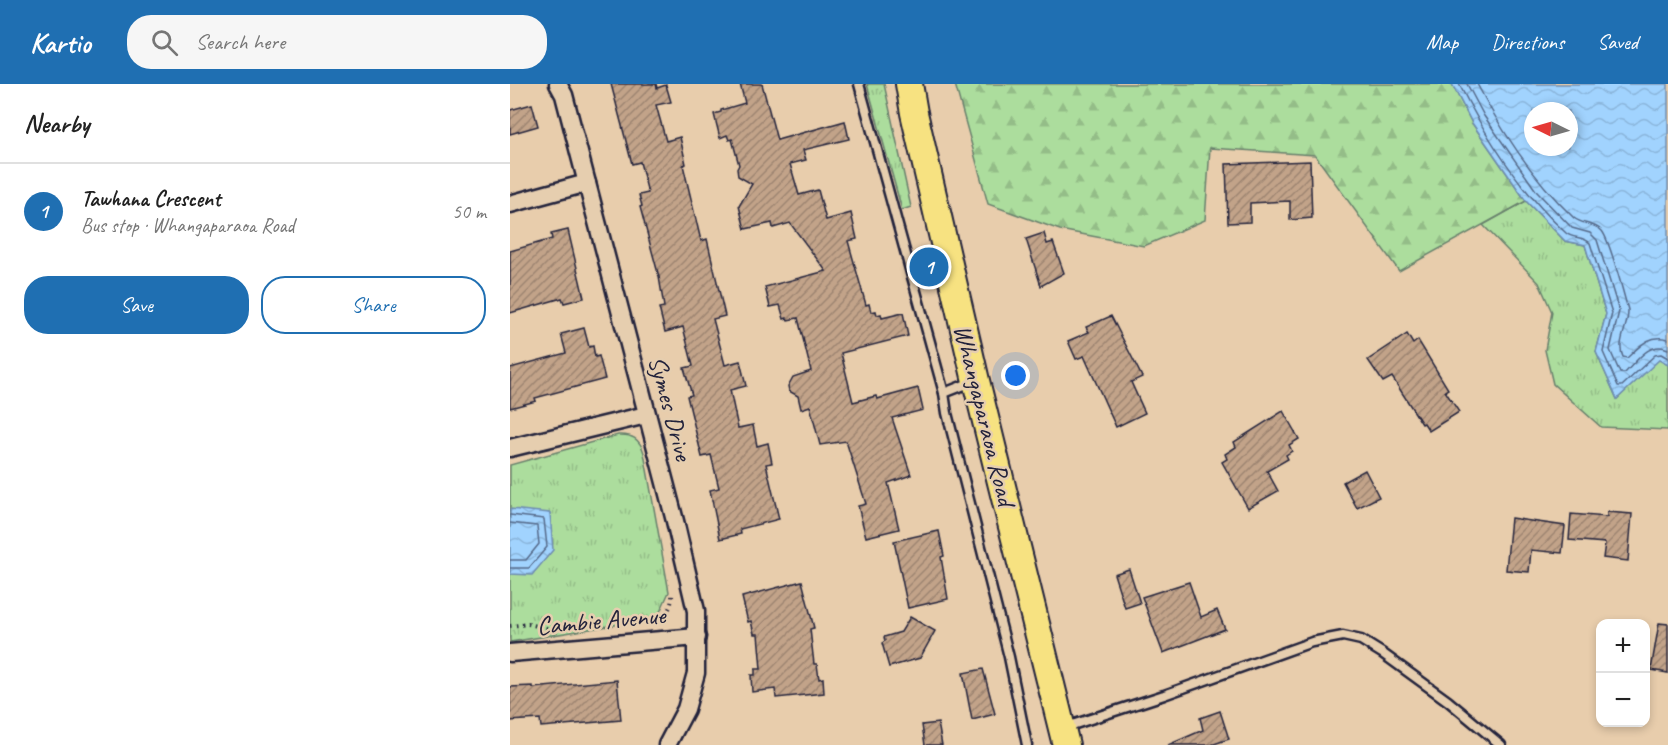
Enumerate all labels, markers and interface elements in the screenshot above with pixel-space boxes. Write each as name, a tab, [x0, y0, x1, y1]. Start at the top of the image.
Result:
search box	[127, 15, 547, 69]
text: Kartio	[30, 25, 91, 60]
icon: search	[148, 26, 181, 59]
text: Search here	[196, 28, 285, 56]
text: Map	[1426, 29, 1458, 55]
text: Directions	[1491, 29, 1564, 55]
text: Saved	[1597, 29, 1638, 55]
north arrow	[1524, 102, 1578, 156]
text: Nearby	[24, 107, 89, 140]
text: Tawhana Crescent	[81, 185, 221, 213]
text: 1	[39, 199, 48, 224]
text: 50 m	[452, 199, 486, 224]
text: Bus stop · Whangaparaoa Road	[81, 213, 294, 238]
pin: 1	[910, 244, 948, 290]
button: Save	[24, 276, 249, 334]
button: Share	[261, 276, 486, 334]
street label: Whangaparaoa Road	[946, 321, 1024, 513]
street label: Symes Drive	[641, 352, 701, 466]
your location	[1001, 361, 1030, 390]
street label: Cambie Avenue	[535, 598, 668, 643]
map controls	[1596, 619, 1650, 727]
button: +	[1596, 619, 1650, 673]
button: −	[1596, 673, 1650, 727]

